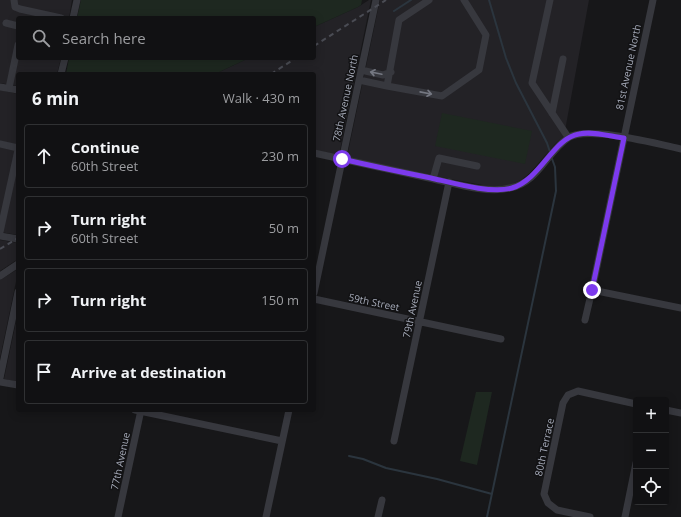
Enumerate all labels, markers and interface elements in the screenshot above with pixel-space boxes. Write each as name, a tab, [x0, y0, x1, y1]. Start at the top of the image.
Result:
search box	[16, 16, 316, 60]
street label: 81st Avenue North	[612, 23, 644, 111]
icon: search	[30, 27, 52, 49]
text: Search here	[62, 28, 146, 48]
street label: 78th Avenue North	[329, 53, 361, 143]
one-way arrow	[370, 69, 383, 77]
text: 6 min	[32, 87, 79, 110]
text: Walk · 430 m	[223, 89, 300, 107]
one-way arrow	[419, 90, 432, 98]
text: Continue	[71, 137, 139, 157]
icon: ahead	[33, 145, 55, 167]
text: 230 m	[261, 147, 299, 165]
route start	[333, 150, 351, 168]
text: 60th Street	[71, 157, 138, 175]
text: Turn right	[71, 209, 146, 229]
icon: right	[33, 217, 55, 239]
text: 50 m	[269, 219, 299, 237]
text: 60th Street	[71, 229, 138, 247]
street label: 79th Avenue	[399, 279, 425, 339]
route end	[583, 281, 601, 299]
icon: right	[33, 289, 55, 311]
text: Turn right	[71, 290, 146, 310]
street label: 59th Street	[347, 290, 401, 314]
text: 150 m	[261, 291, 299, 309]
icon: arrive	[33, 361, 55, 383]
text: Arrive at destination	[71, 362, 226, 382]
map controls	[633, 397, 669, 505]
button: +	[633, 397, 669, 433]
street label: 80th Terrace	[531, 416, 557, 477]
street label: 77th Avenue	[107, 431, 133, 491]
button: −	[633, 433, 669, 469]
button: locate	[633, 469, 669, 505]

